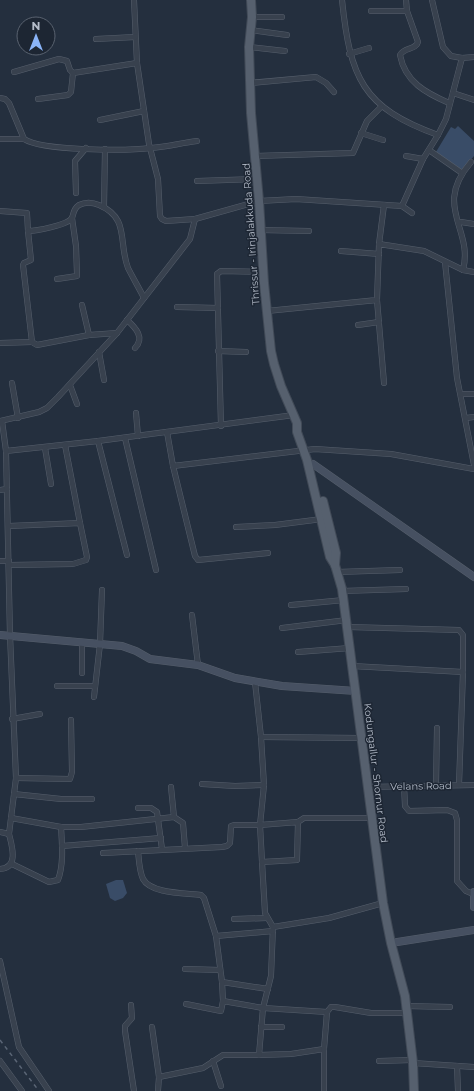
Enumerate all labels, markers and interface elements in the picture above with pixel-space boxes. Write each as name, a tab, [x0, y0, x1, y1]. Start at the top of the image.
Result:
north arrow	[16, 16, 56, 56]
text: N	[32, 19, 40, 33]
street label: Thrissur - Irinjalakkuda Road	[240, 163, 262, 305]
street label: Kodungallur - Shornur Road	[361, 702, 391, 844]
street label: Velans Road	[390, 779, 452, 793]

